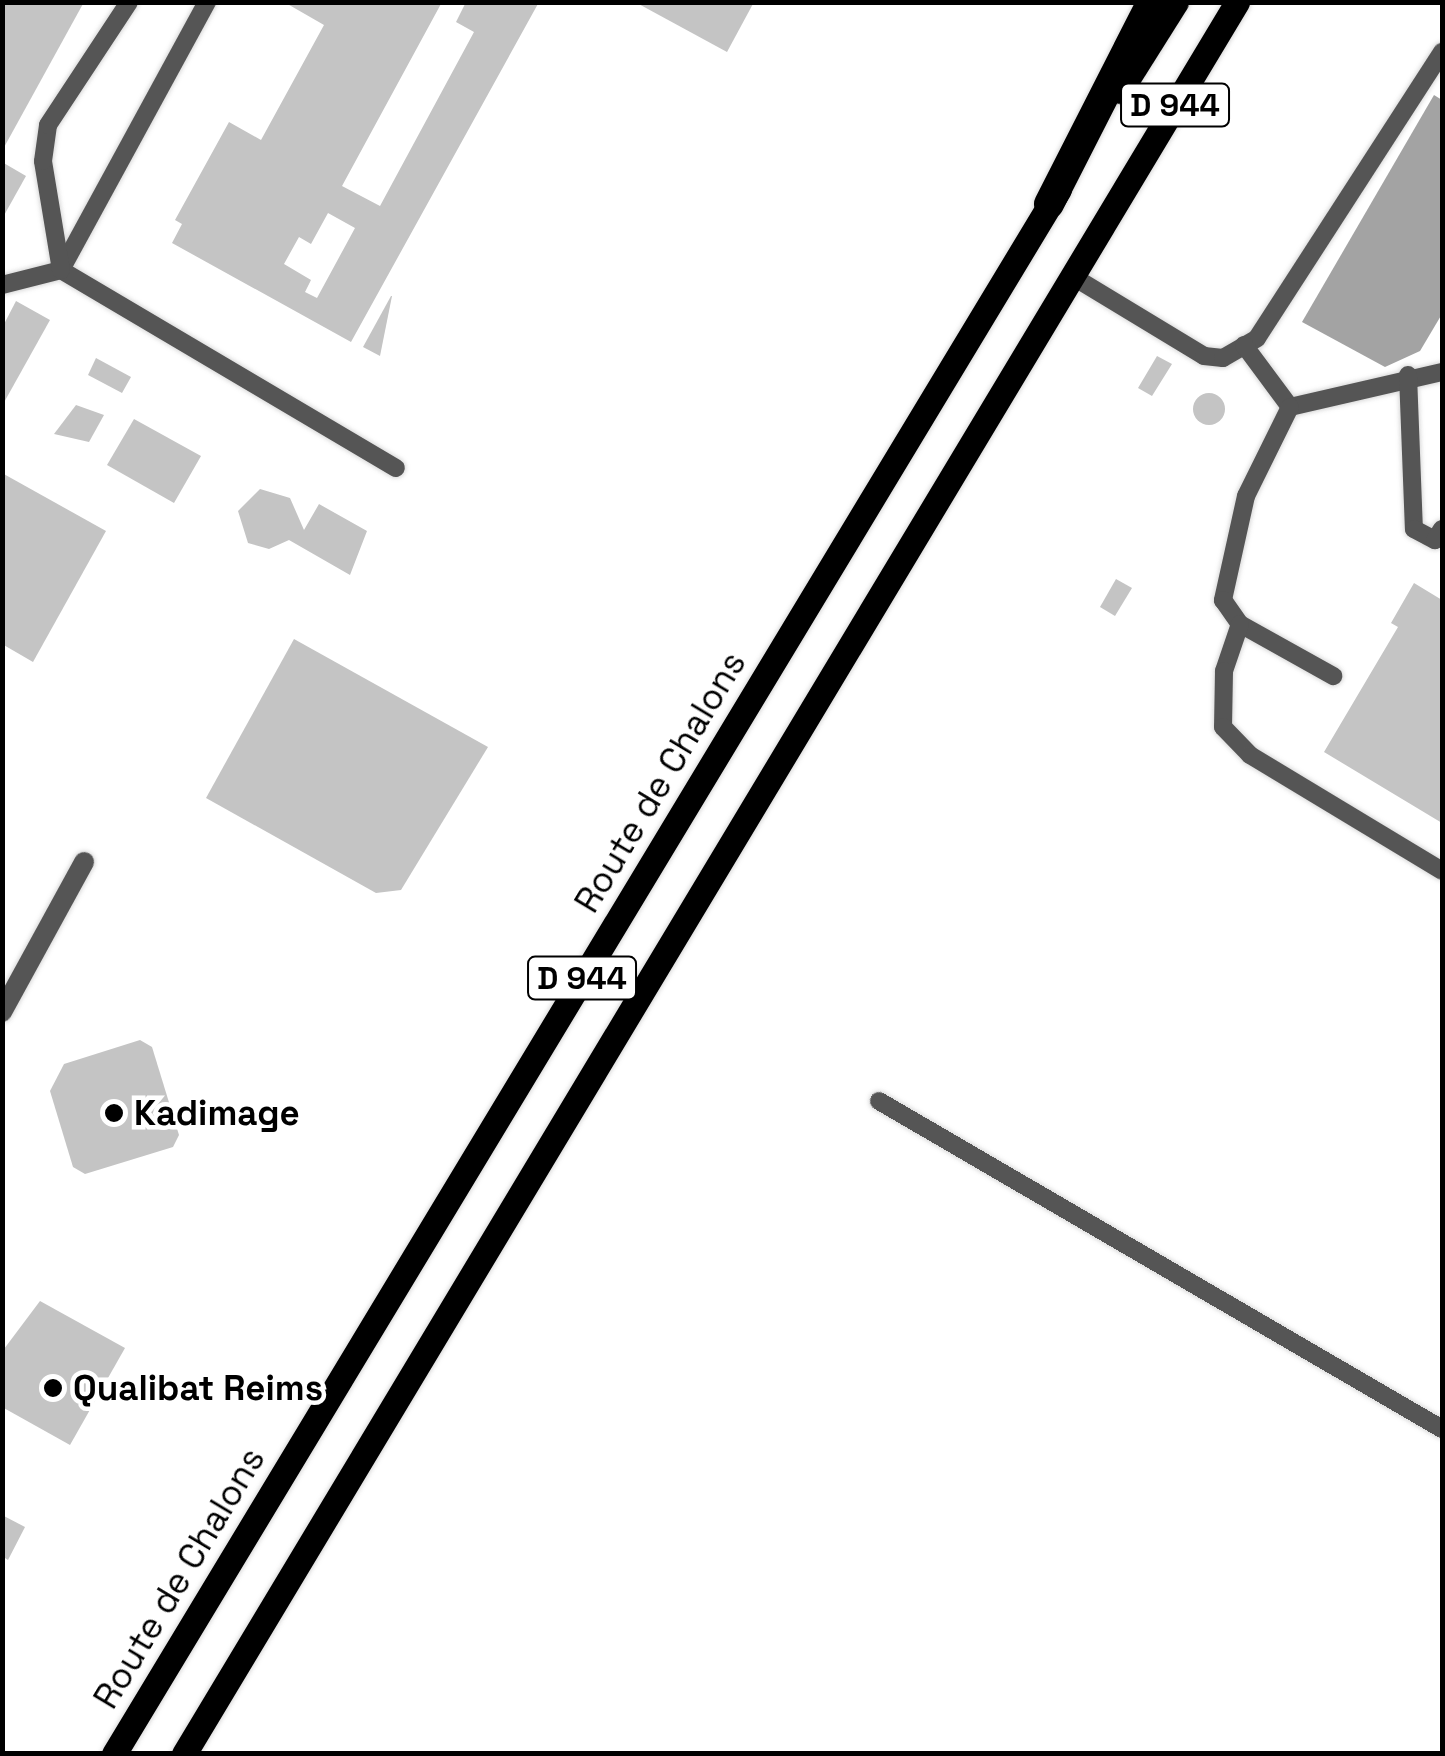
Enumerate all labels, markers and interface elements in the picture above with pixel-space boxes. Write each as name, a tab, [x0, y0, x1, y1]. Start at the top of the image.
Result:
road number: D 944	[1120, 78, 1230, 132]
street label: Route de Chalons	[566, 644, 754, 920]
road number: D 944	[527, 951, 637, 1005]
place label: Kadimage	[134, 1092, 300, 1134]
marker: Kadimage	[103, 1102, 125, 1124]
place label: Qualibat Reims	[73, 1367, 323, 1409]
marker: Qualibat Reims	[42, 1377, 64, 1399]
street label: Route de Chalons	[85, 1440, 273, 1716]

